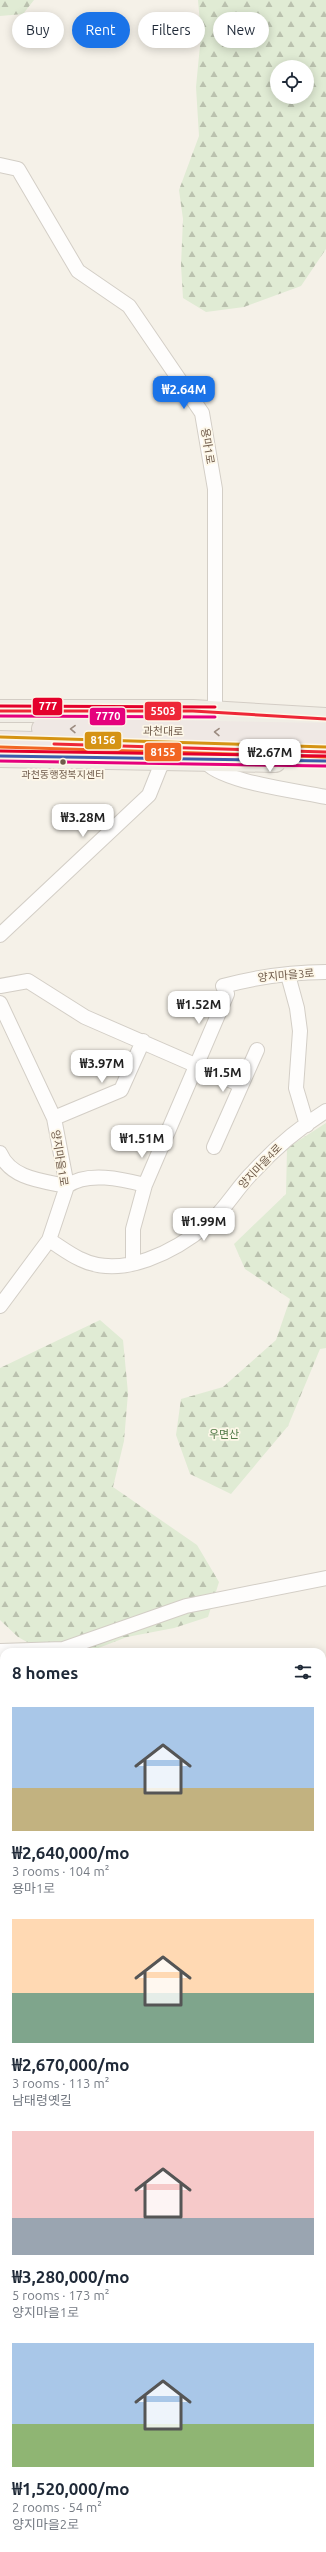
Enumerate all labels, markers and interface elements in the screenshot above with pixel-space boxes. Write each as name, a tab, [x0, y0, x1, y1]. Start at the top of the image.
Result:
chip: Buy	[12, 12, 64, 48]
chip: Rent	[72, 12, 130, 48]
chip: Filters	[138, 12, 205, 48]
chip: New	[213, 12, 269, 48]
map controls	[270, 60, 314, 104]
button: locate	[270, 60, 314, 104]
pin: ₩2.64M	[151, 376, 217, 410]
text: ₩2.64M	[162, 382, 206, 396]
street label: 용마1로	[199, 427, 217, 465]
line badge: 777	[32, 697, 63, 716]
text: 777	[39, 700, 57, 712]
line badge: 5503	[144, 701, 182, 721]
text: 5503	[151, 705, 175, 717]
line badge: 7770	[89, 707, 126, 726]
text: 7770	[96, 710, 120, 722]
one-way arrow	[70, 725, 76, 733]
street label: 과천대로	[143, 725, 183, 737]
one-way arrow	[214, 728, 220, 736]
line badge: 8156	[84, 731, 122, 750]
text: 8156	[91, 734, 115, 746]
pin: ₩2.67M	[237, 739, 303, 773]
line badge: 8155	[144, 742, 182, 762]
text: ₩2.67M	[248, 745, 292, 759]
text: 8155	[151, 746, 175, 758]
marker: 과천동행정복지센터	[58, 757, 68, 767]
place label: 과천동행정복지센터	[22, 769, 104, 780]
pin: ₩3.28M	[50, 804, 116, 838]
text: ₩3.28M	[61, 810, 105, 824]
street label: 양지마을3로	[257, 967, 315, 983]
pin: ₩1.52M	[166, 991, 232, 1025]
text: ₩1.52M	[177, 997, 221, 1011]
pin: ₩3.97M	[69, 1050, 135, 1084]
text: ₩3.97M	[80, 1056, 124, 1070]
pin: ₩1.5M	[195, 1059, 251, 1093]
text: ₩1.5M	[204, 1065, 242, 1079]
pin: ₩1.51M	[109, 1125, 175, 1159]
street label: 양지마을1로	[50, 1129, 70, 1187]
text: ₩1.51M	[120, 1131, 164, 1145]
street label: 양지마을4로	[236, 1141, 284, 1191]
pin: ₩1.99M	[171, 1208, 237, 1242]
text: ₩1.99M	[182, 1214, 226, 1228]
park label: 우면산	[209, 1428, 239, 1440]
icon: filters	[292, 1661, 314, 1683]
text: 8 homes	[12, 1663, 78, 1682]
icon: home	[127, 1733, 199, 1805]
text: ₩2,640,000/mo	[12, 1843, 130, 1862]
text: 3 rooms · 104 m²	[12, 1864, 109, 1878]
text: 용마1로	[12, 1881, 55, 1895]
icon: home	[127, 1945, 199, 2017]
text: ₩2,670,000/mo	[12, 2055, 130, 2074]
text: 3 rooms · 113 m²	[12, 2076, 109, 2090]
text: 남태령옛길	[12, 2093, 72, 2107]
icon: home	[127, 2157, 199, 2229]
text: ₩3,280,000/mo	[12, 2267, 130, 2286]
text: 5 rooms · 173 m²	[12, 2288, 109, 2302]
text: 양지마을1로	[12, 2305, 79, 2319]
icon: home	[127, 2369, 199, 2441]
text: ₩1,520,000/mo	[12, 2479, 130, 2498]
text: 2 rooms · 54 m²	[12, 2500, 102, 2514]
text: 양지마을2로	[12, 2517, 79, 2531]

